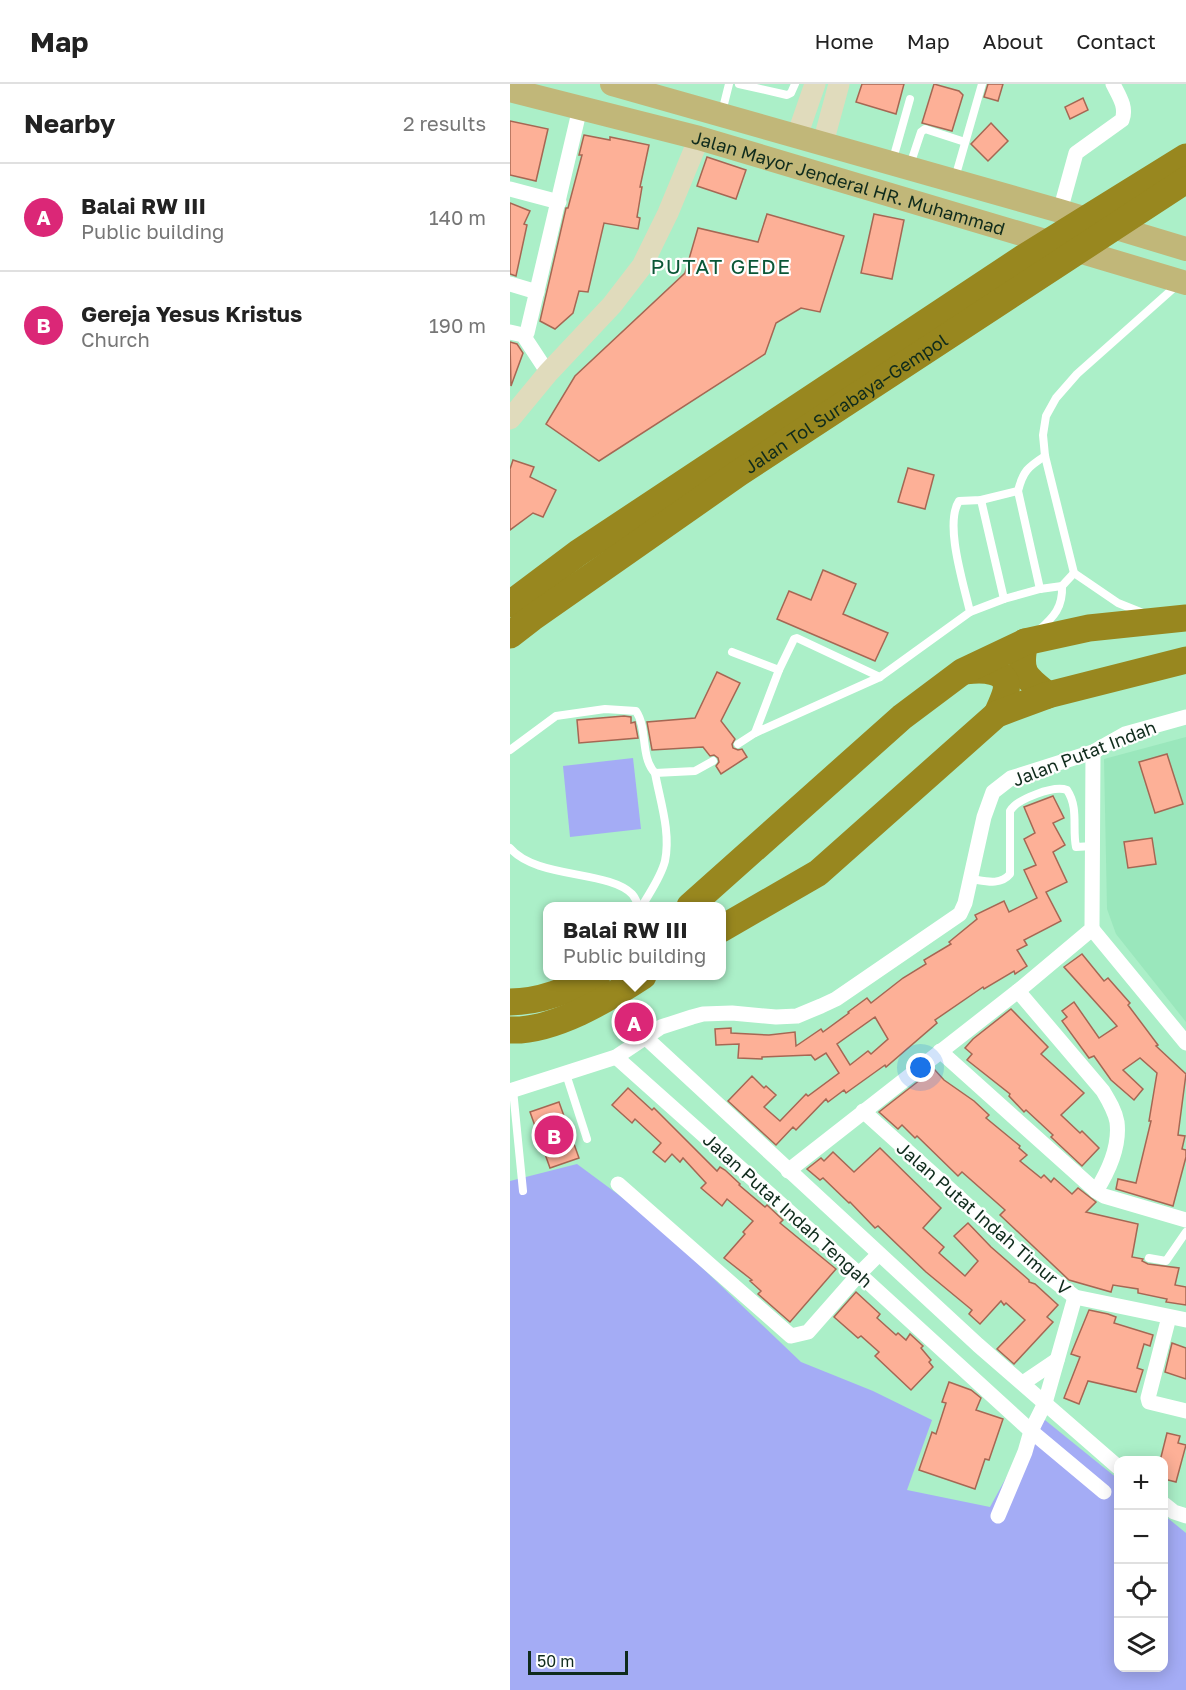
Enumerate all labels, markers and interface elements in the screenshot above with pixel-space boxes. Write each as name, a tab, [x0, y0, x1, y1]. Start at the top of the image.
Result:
text: Map	[30, 25, 88, 58]
text: Home	[814, 28, 874, 54]
text: Map	[907, 28, 950, 54]
text: About	[983, 28, 1043, 54]
text: Contact	[1076, 28, 1156, 54]
text: Nearby	[24, 108, 115, 139]
text: 2 results	[403, 111, 486, 135]
street label: Jalan Mayor Jenderal HR. Muhammad	[690, 126, 1008, 240]
text: Balai RW III	[81, 192, 206, 219]
text: A	[36, 205, 51, 229]
text: 140 m	[429, 205, 486, 229]
text: Public building	[81, 219, 224, 243]
district label: PUTAT GEDE	[650, 253, 792, 279]
text: Gereja Yesus Kristus	[81, 300, 302, 327]
text: B	[36, 313, 51, 337]
text: 190 m	[429, 313, 486, 337]
text: Church	[81, 327, 150, 351]
street label: Jalan Tol Surabaya–Gempol	[740, 328, 952, 478]
street label: Jalan Putat Indah	[1009, 715, 1159, 791]
popup	[543, 902, 726, 980]
text: Balai RW III	[563, 916, 688, 943]
text: Public building	[563, 943, 706, 967]
pin: A	[614, 1000, 654, 1044]
your location	[906, 1053, 935, 1082]
pin: B	[534, 1112, 573, 1158]
street label: Jalan Putat Indah Tengah	[699, 1128, 877, 1292]
street label: Jalan Putat Indah Timur V	[893, 1136, 1075, 1300]
map controls	[1114, 1456, 1168, 1672]
button: +	[1114, 1456, 1168, 1510]
button: −	[1114, 1510, 1168, 1564]
button: locate	[1114, 1564, 1168, 1618]
button: layers	[1114, 1618, 1168, 1672]
scale bar	[528, 1648, 628, 1676]
text: 50 m	[537, 1651, 574, 1671]

